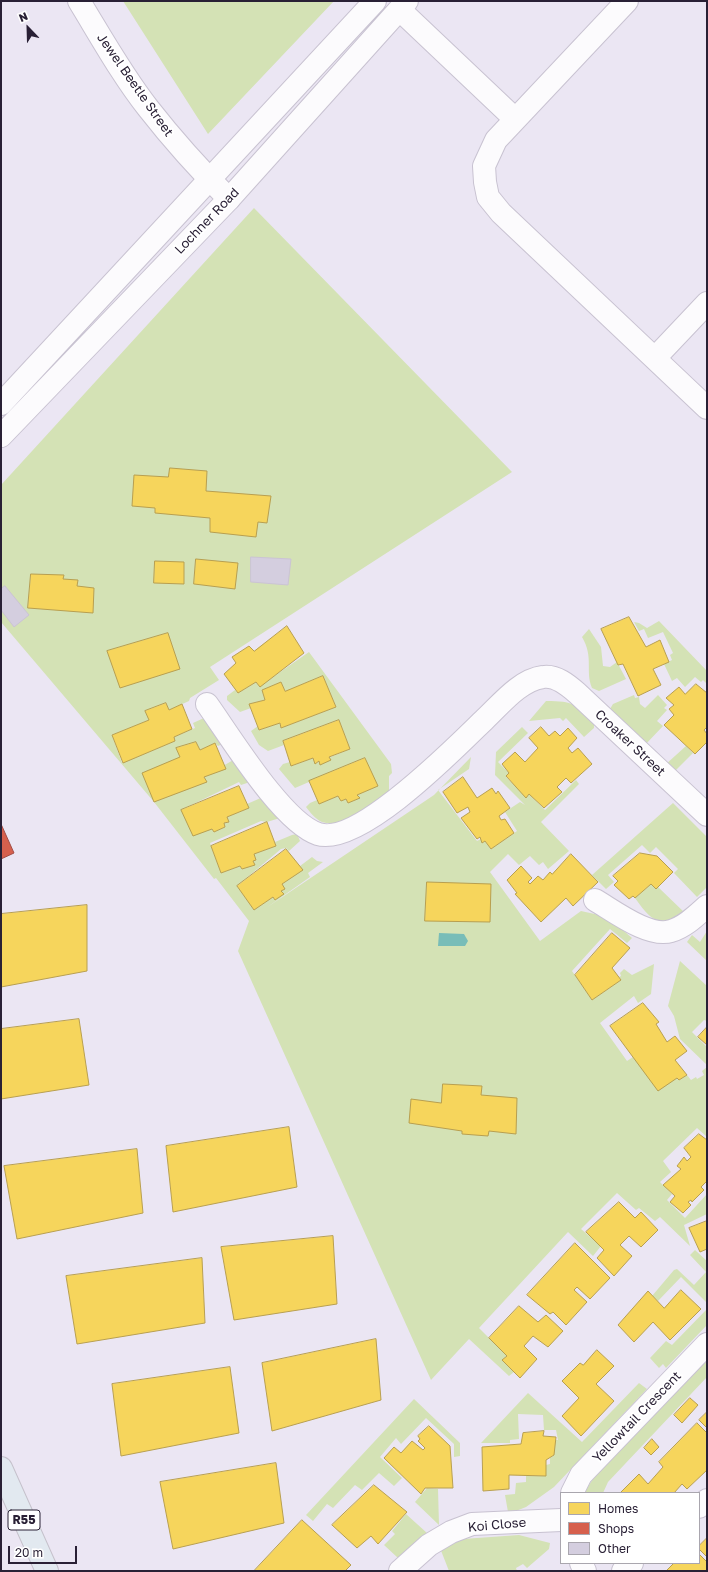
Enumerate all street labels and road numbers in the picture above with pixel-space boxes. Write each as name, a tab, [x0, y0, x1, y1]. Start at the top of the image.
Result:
street label: Jewel Beetle Street	[94, 30, 176, 140]
street label: Lochner Road	[172, 185, 242, 257]
street label: Croaker Street	[592, 706, 668, 780]
street label: Yellowtail Crescent	[589, 1368, 685, 1466]
road number: R55	[8, 1510, 40, 1530]
street label: Koi Close	[467, 1515, 527, 1535]

